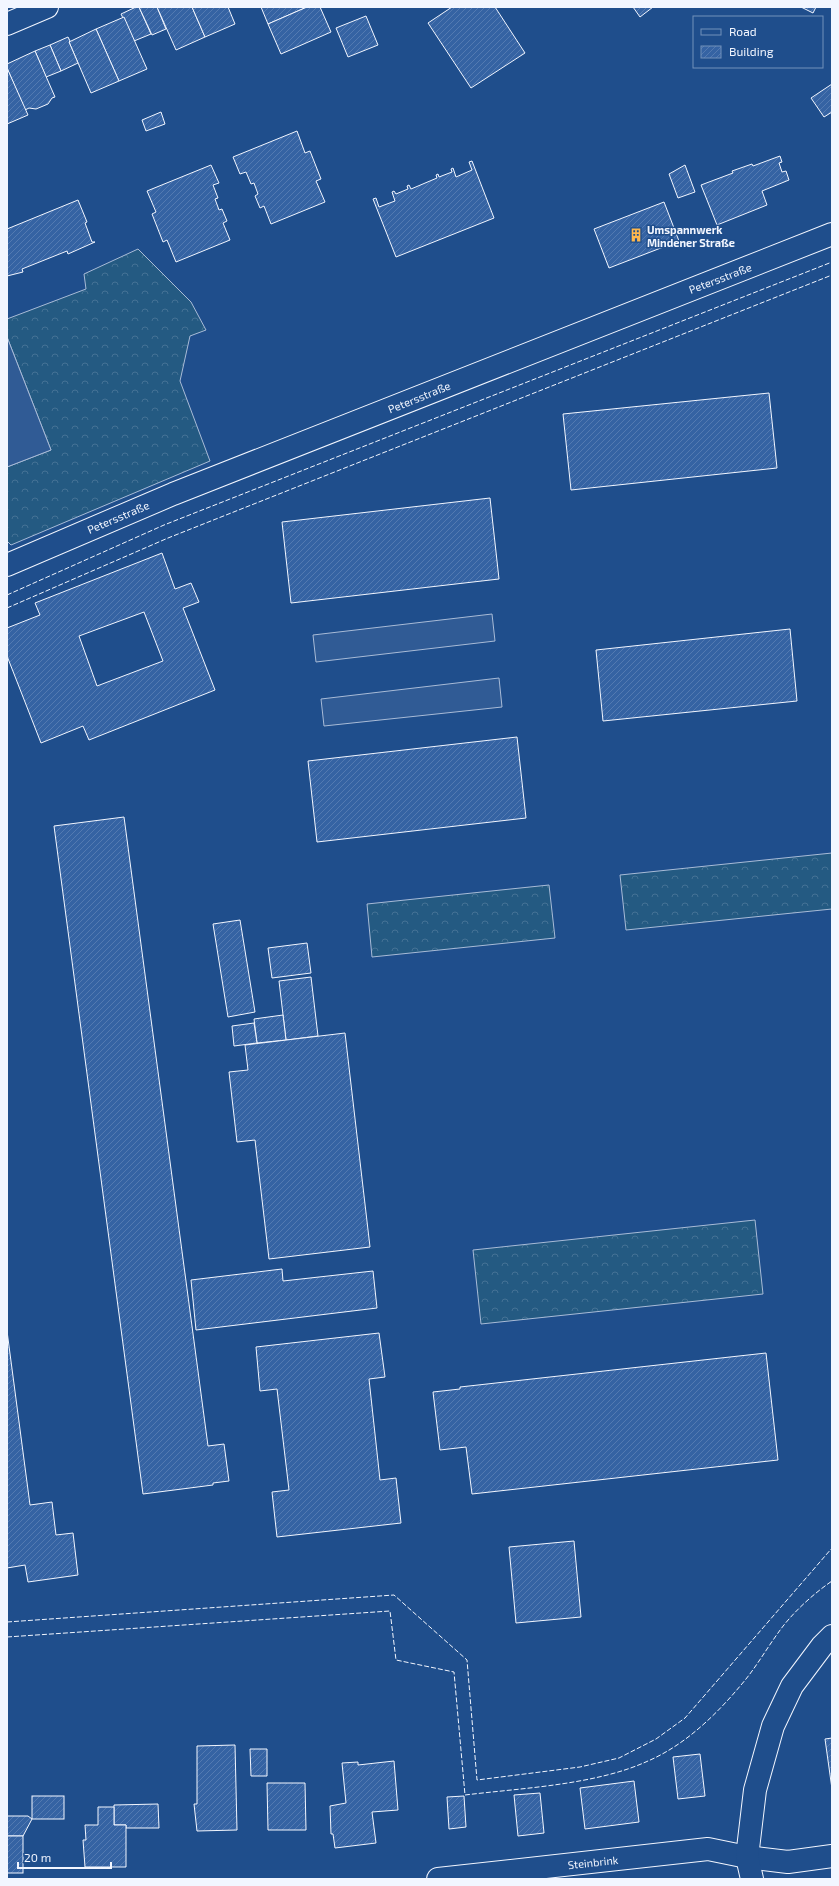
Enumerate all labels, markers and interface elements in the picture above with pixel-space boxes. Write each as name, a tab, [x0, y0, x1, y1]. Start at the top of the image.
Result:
legend	[693, 16, 823, 68]
text: Road	[729, 24, 757, 38]
text: Building	[729, 44, 774, 58]
place label: Umspannwerk Mindener Straße	[647, 223, 735, 249]
building icon: Umspannwerk Mindener Straße	[628, 227, 644, 243]
street label: Petersstraße	[687, 260, 753, 296]
street label: Petersstraße	[386, 379, 452, 415]
street label: Petersstraße	[85, 498, 151, 536]
scale bar	[18, 1844, 111, 1870]
text: 20 m	[24, 1850, 51, 1864]
street label: Steinbrink	[567, 1853, 619, 1871]

